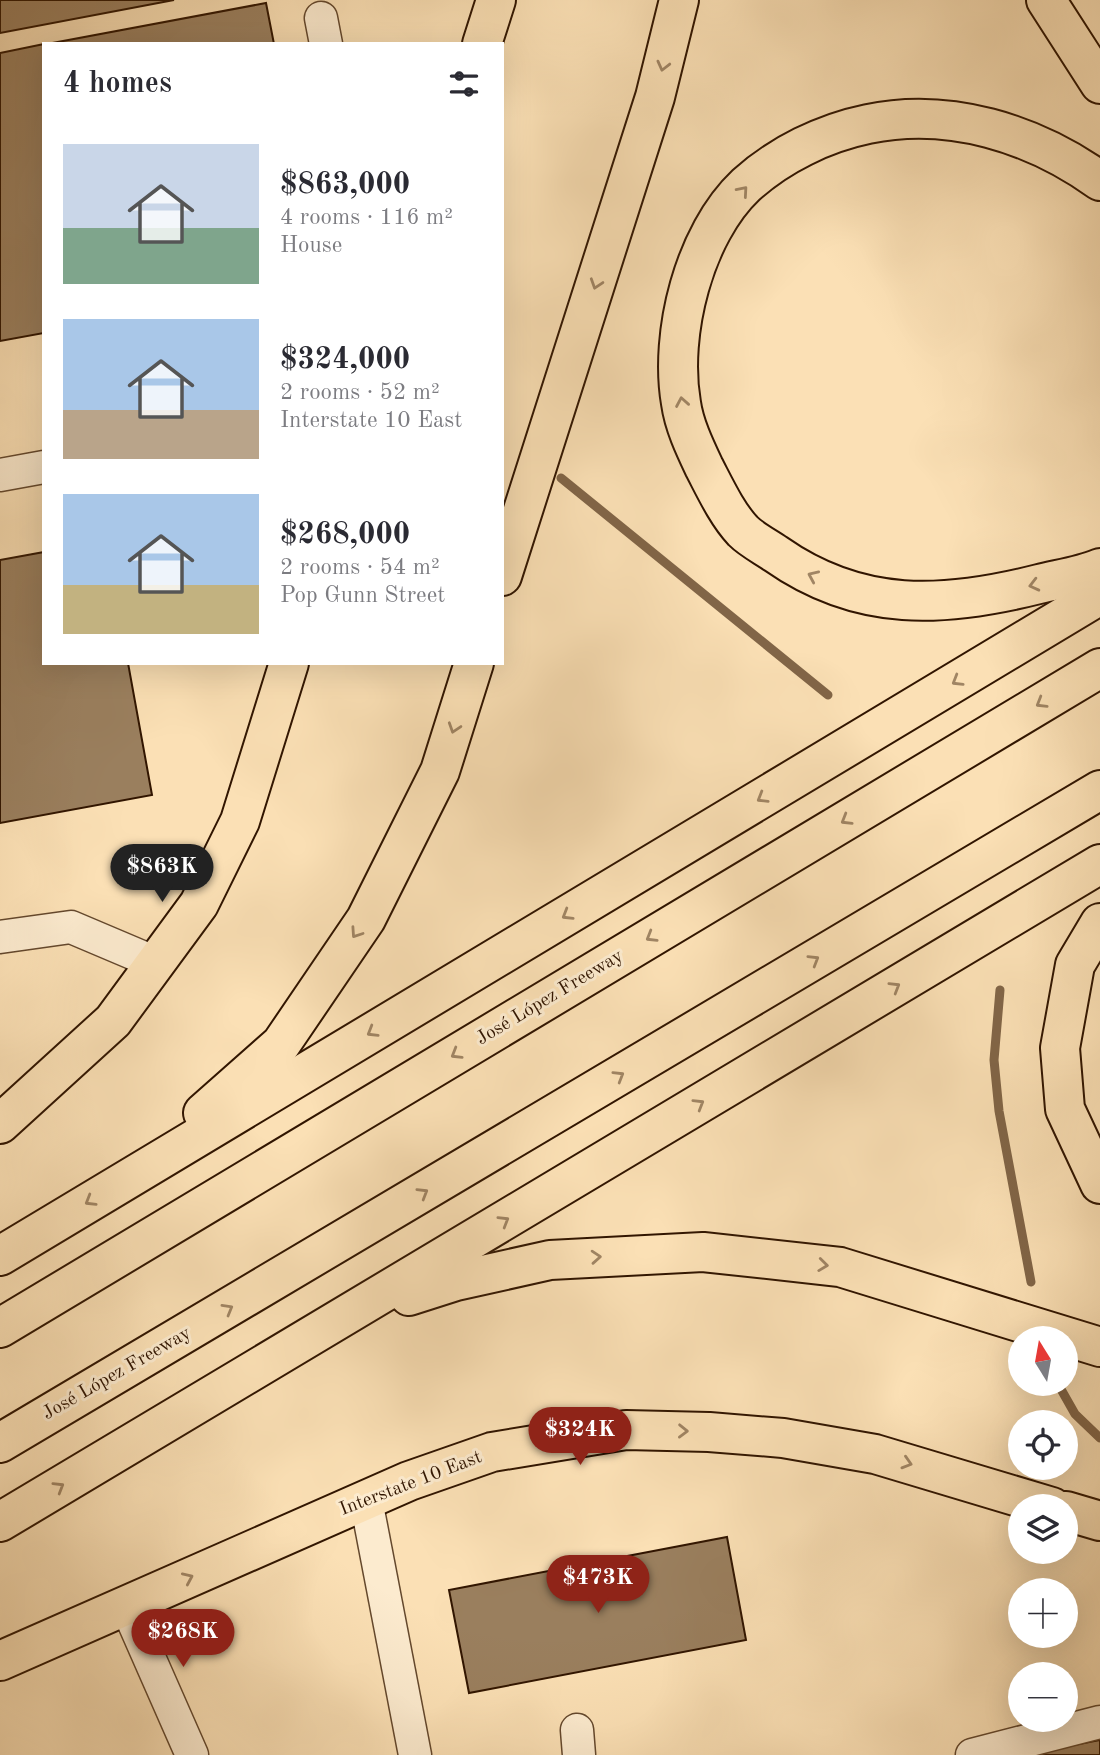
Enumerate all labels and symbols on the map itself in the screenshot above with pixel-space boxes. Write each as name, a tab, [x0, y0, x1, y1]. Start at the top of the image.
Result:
one-way arrow	[656, 60, 671, 72]
one-way arrow	[735, 186, 747, 199]
one-way arrow	[589, 277, 604, 289]
one-way arrow	[675, 396, 690, 408]
one-way arrow	[808, 570, 820, 584]
one-way arrow	[1028, 577, 1040, 591]
one-way arrow	[952, 673, 965, 686]
one-way arrow	[1036, 695, 1049, 708]
one-way arrow	[447, 722, 462, 734]
one-way arrow	[757, 790, 770, 803]
one-way arrow	[841, 812, 854, 825]
pin: $863K	[113, 844, 211, 904]
one-way arrow	[562, 907, 575, 920]
one-way arrow	[352, 925, 364, 938]
one-way arrow	[646, 929, 659, 942]
street label: José López Freeway	[473, 947, 627, 1049]
one-way arrow	[807, 955, 820, 968]
one-way arrow	[887, 982, 900, 995]
one-way arrow	[367, 1024, 380, 1037]
one-way arrow	[451, 1046, 464, 1059]
one-way arrow	[611, 1072, 624, 1085]
one-way arrow	[692, 1099, 705, 1112]
one-way arrow	[416, 1188, 429, 1201]
one-way arrow	[84, 1193, 97, 1206]
one-way arrow	[497, 1216, 510, 1229]
one-way arrow	[591, 1250, 602, 1265]
one-way arrow	[817, 1257, 829, 1272]
one-way arrow	[220, 1304, 233, 1317]
street label: José López Freeway	[40, 1324, 194, 1424]
north arrow	[1008, 1326, 1078, 1396]
pin: $324K	[531, 1408, 629, 1467]
one-way arrow	[677, 1424, 688, 1439]
street label: Interstate 10 East	[337, 1448, 485, 1520]
one-way arrow	[901, 1455, 913, 1470]
one-way arrow	[51, 1482, 64, 1495]
pin: $473K	[549, 1556, 647, 1615]
one-way arrow	[181, 1572, 193, 1586]
pin: $268K	[134, 1610, 232, 1669]

